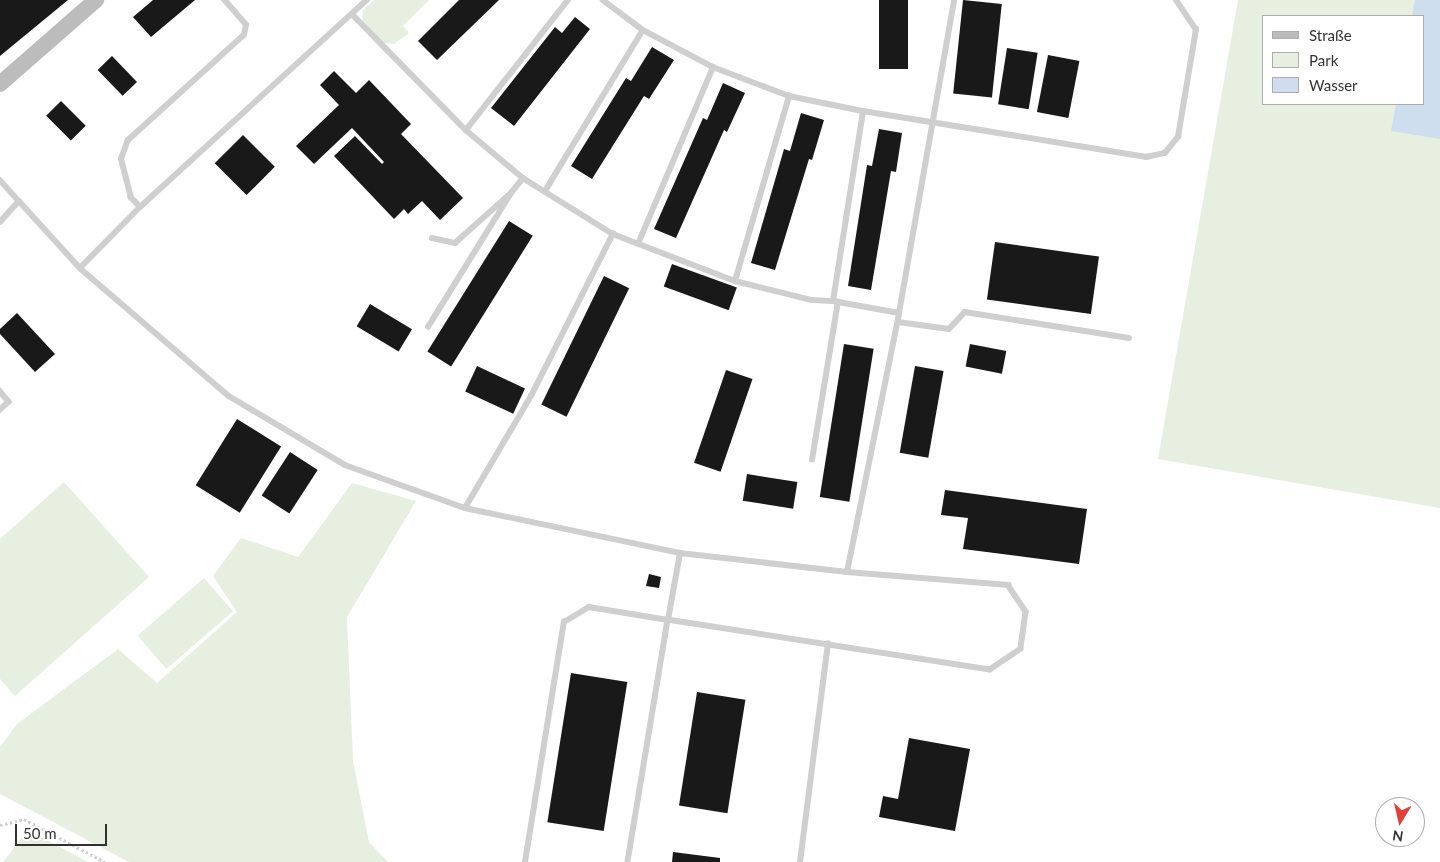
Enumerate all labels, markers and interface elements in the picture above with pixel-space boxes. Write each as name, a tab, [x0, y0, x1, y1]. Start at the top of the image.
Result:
legend	[1262, 15, 1425, 105]
text: Straße	[1309, 26, 1352, 44]
text: Park	[1309, 51, 1338, 69]
text: Wasser	[1309, 76, 1358, 94]
north arrow	[1375, 797, 1425, 847]
scale bar	[18, 814, 110, 846]
text: 50 m	[23, 824, 57, 842]
text: N	[1391, 827, 1404, 846]

